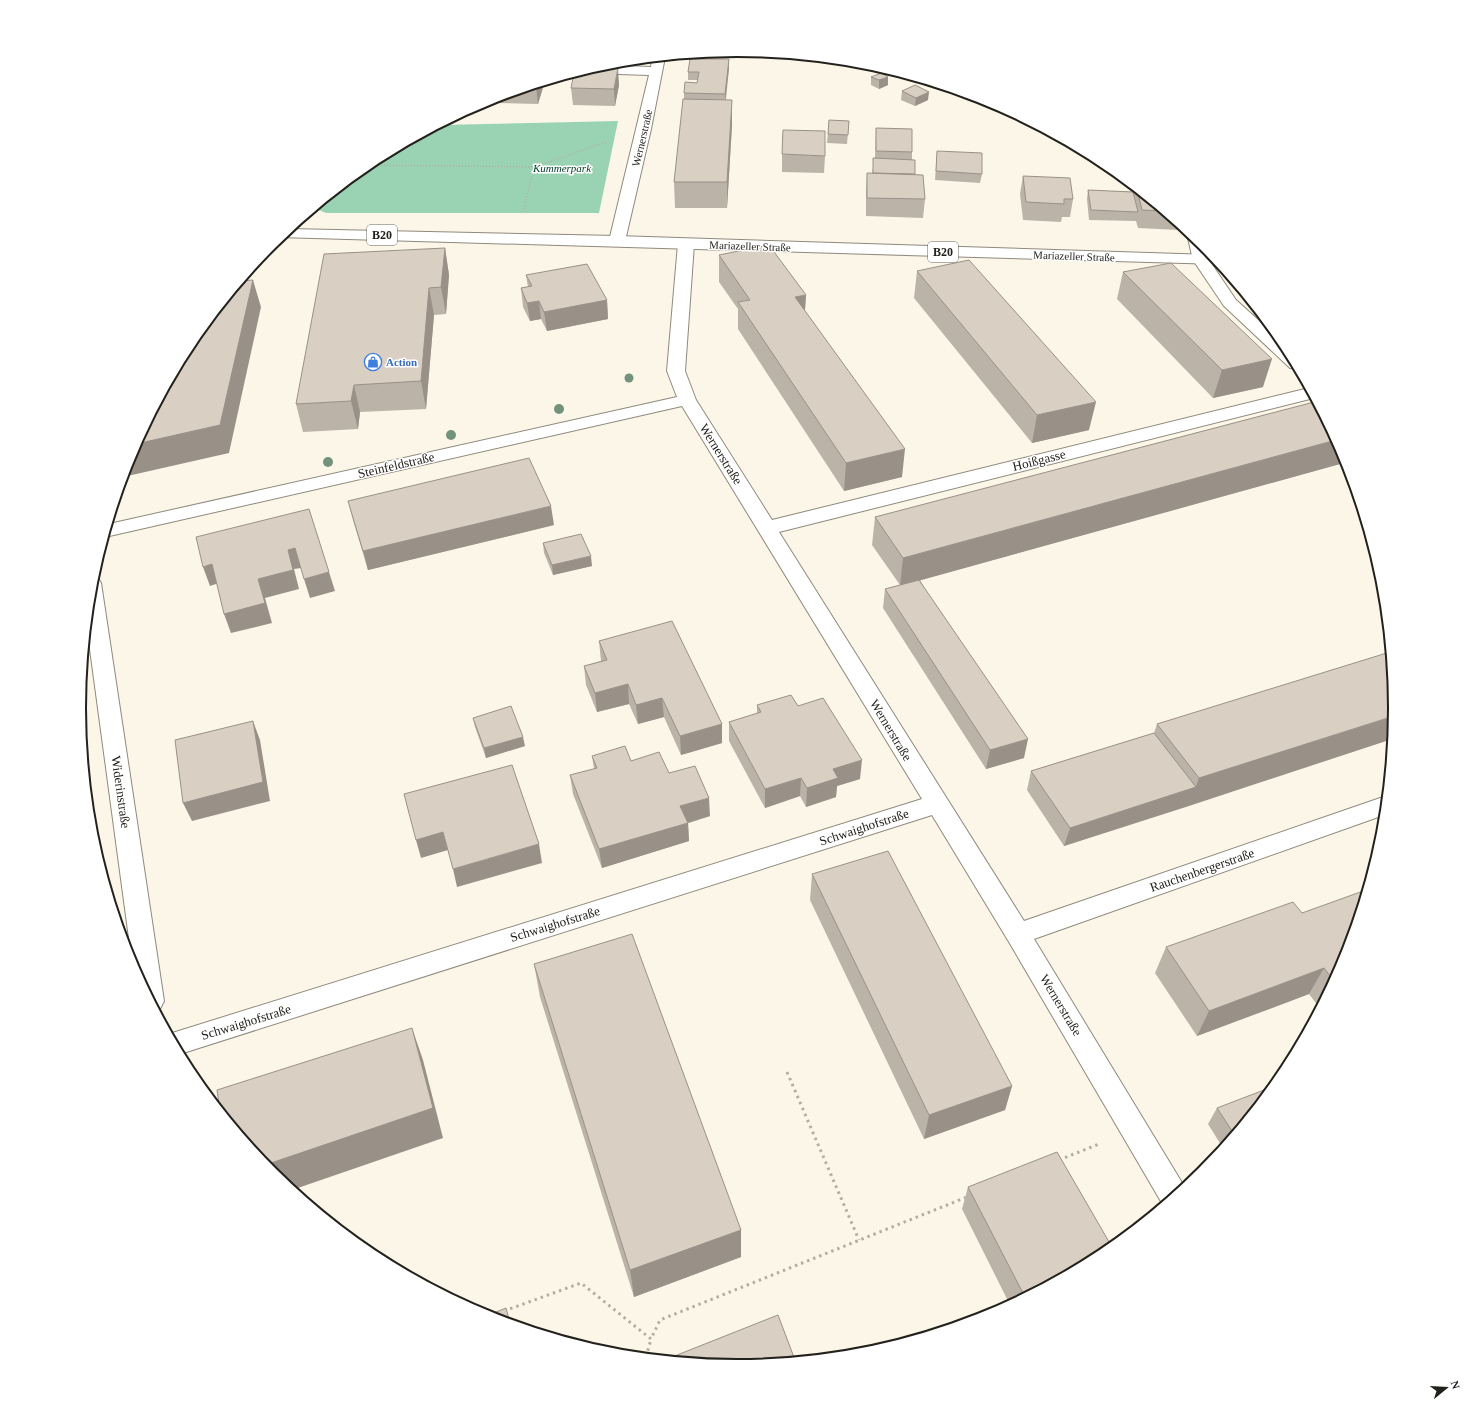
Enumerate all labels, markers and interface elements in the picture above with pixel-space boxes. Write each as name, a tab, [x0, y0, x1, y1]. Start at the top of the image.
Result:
street label: Wernerstraße	[630, 108, 654, 168]
park label: Kummerpark	[532, 162, 592, 174]
road number: B20	[367, 225, 397, 245]
street label: Mariazeller Straße	[709, 239, 791, 253]
road number: B20	[928, 242, 958, 262]
street label: Mariazeller Straße	[1033, 249, 1115, 263]
shop icon: Action	[363, 352, 383, 372]
place label: Action	[386, 356, 417, 368]
street label: Wernerstraße	[696, 421, 746, 487]
street label: Hoißgasse	[1011, 446, 1067, 474]
street label: Steinfeldstraße	[356, 449, 436, 481]
street label: Wernerstraße	[867, 697, 915, 764]
street label: Widerinstraße	[108, 755, 134, 829]
street label: Schwaighofstraße	[817, 805, 911, 849]
street label: Rauchenbergerstraße	[1148, 845, 1256, 895]
street label: Schwaighofstraße	[508, 903, 602, 945]
street label: Wernerstraße	[1037, 972, 1085, 1039]
street label: Schwaighofstraße	[199, 1001, 293, 1043]
north arrow	[1426, 1368, 1466, 1408]
text: N	[1449, 1379, 1462, 1391]

